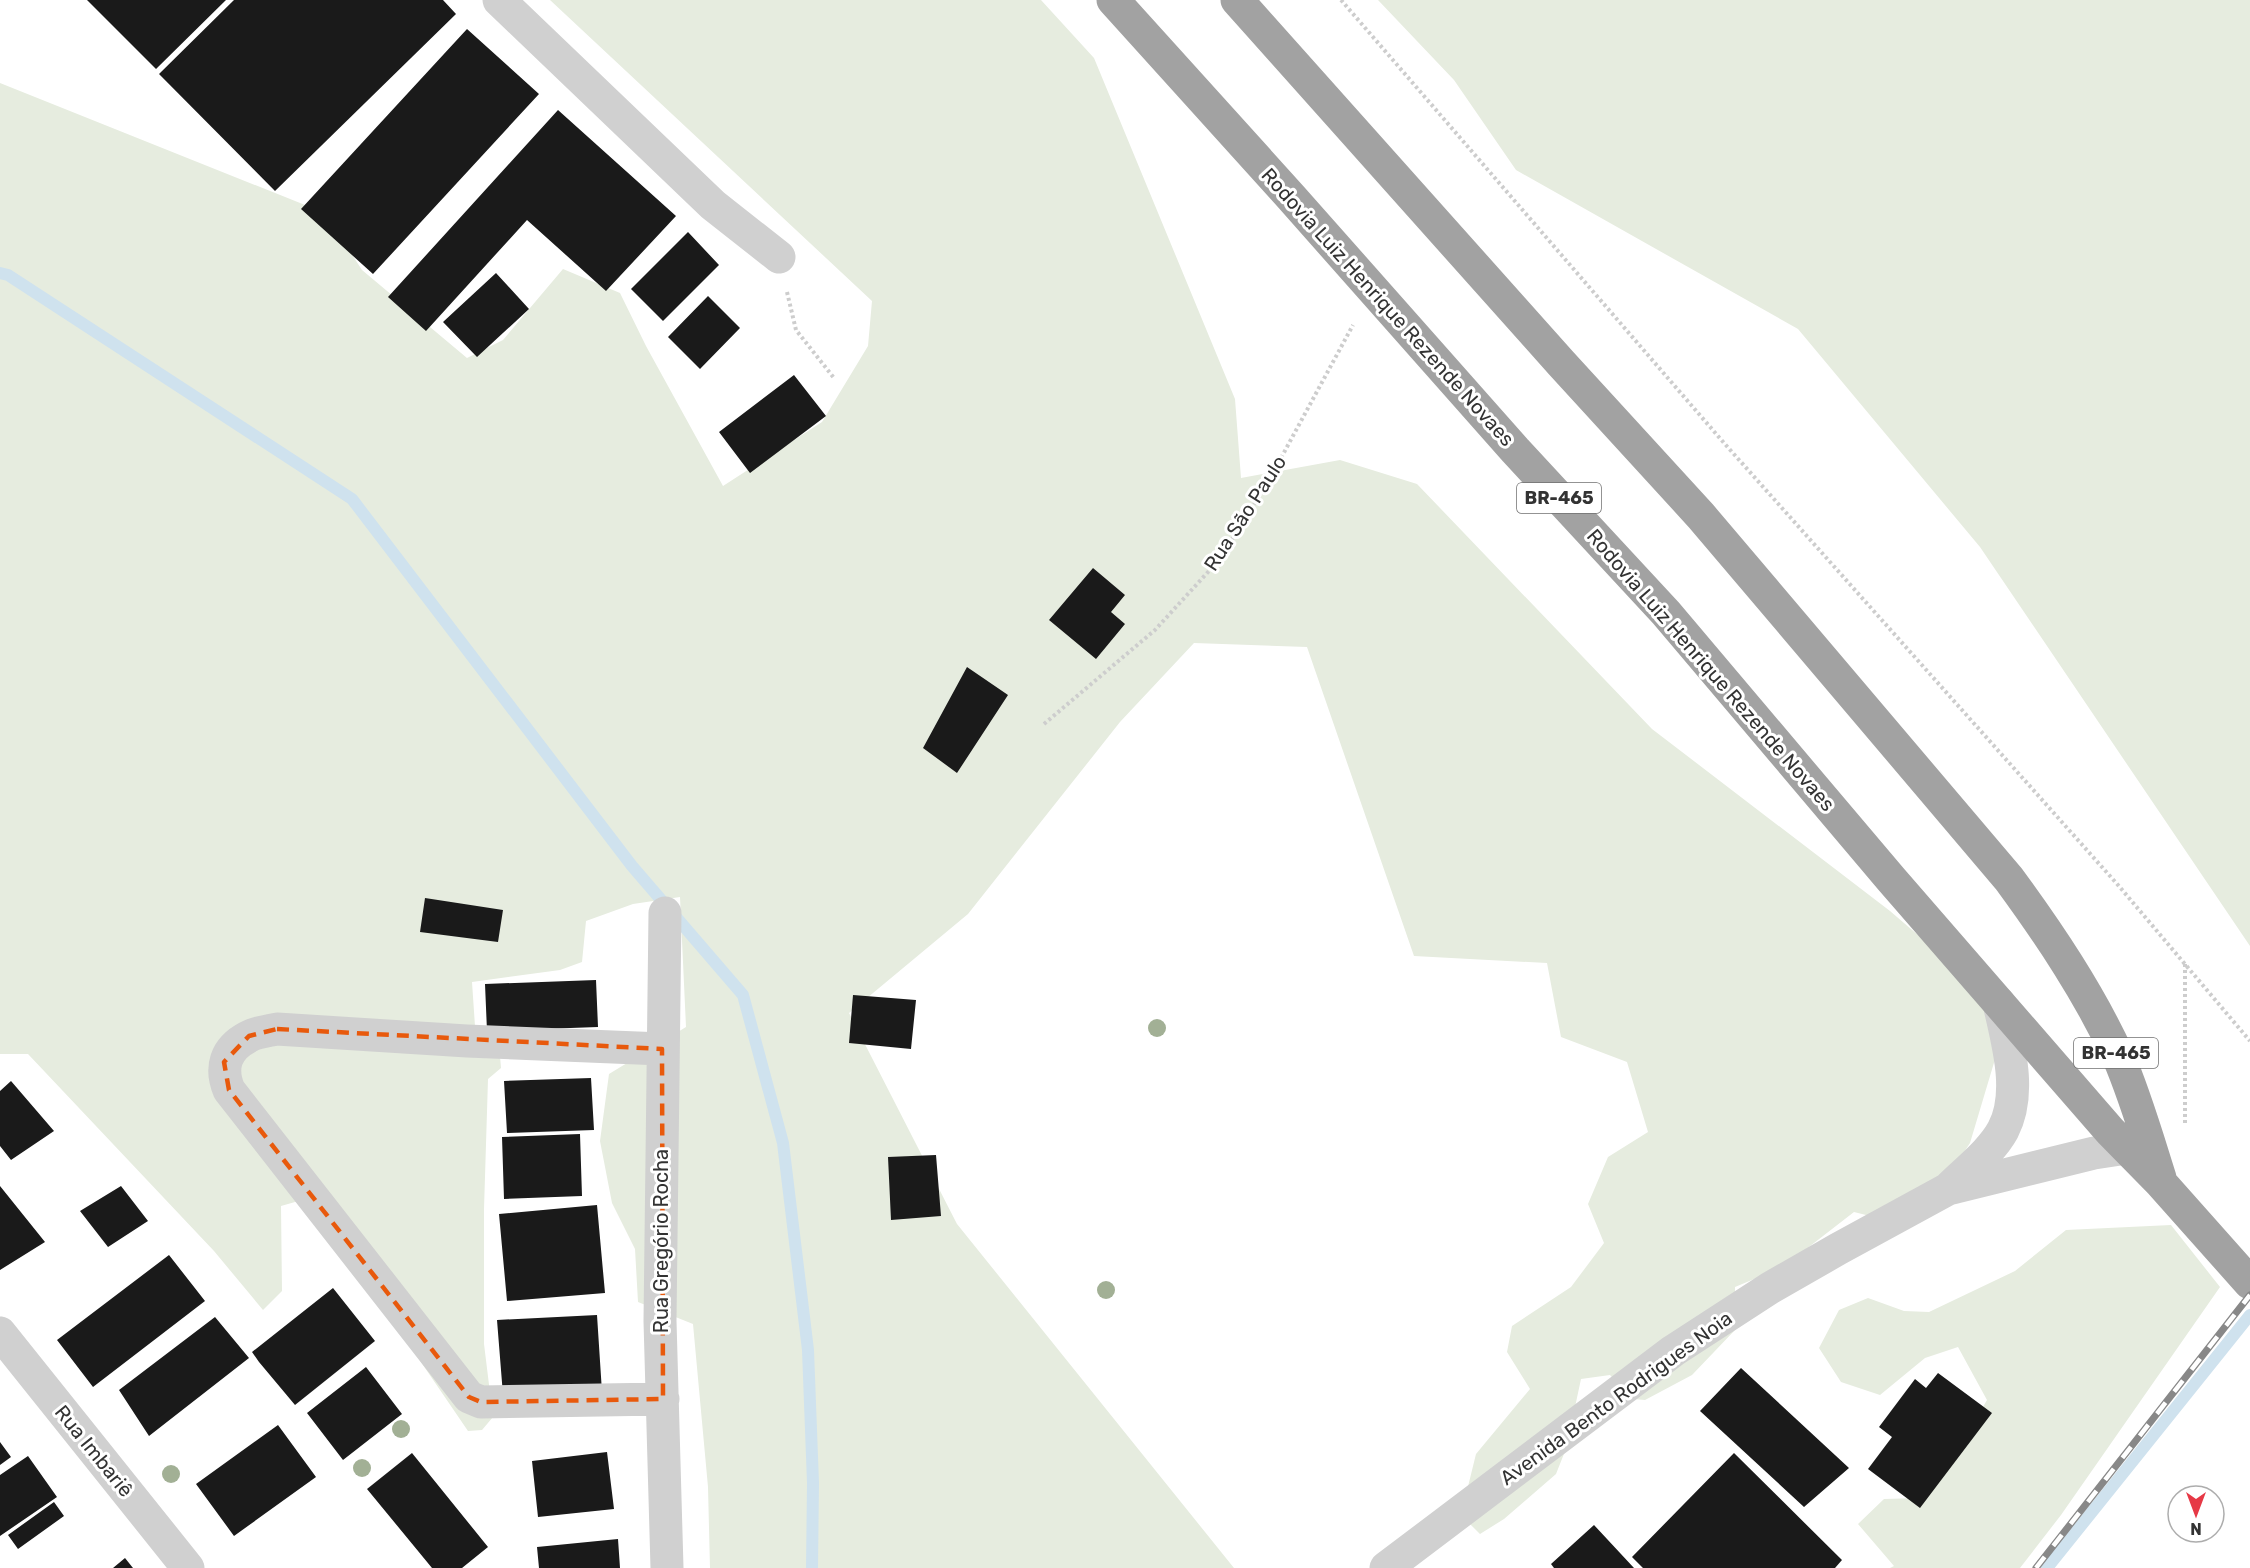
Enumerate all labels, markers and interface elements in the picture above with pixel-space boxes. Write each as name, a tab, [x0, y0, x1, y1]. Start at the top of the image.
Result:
street label: Rodovia Luiz Henrique Rezende Novaes	[1257, 163, 1519, 451]
street label: Rua São Paulo	[1199, 451, 1291, 575]
road number: BR-465	[1517, 483, 1601, 513]
street label: Rodovia Luiz Henrique Rezende Novaes	[1582, 524, 1840, 816]
road number: BR-465	[2074, 1038, 2158, 1068]
street label: Rua Gregório Rocha	[649, 1149, 673, 1333]
street label: Avenida Bento Rodrigues Noia	[1495, 1306, 1737, 1490]
street label: Rua Imbariê	[50, 1400, 138, 1502]
north arrow	[2166, 1484, 2226, 1544]
text: N	[2190, 1519, 2202, 1538]

